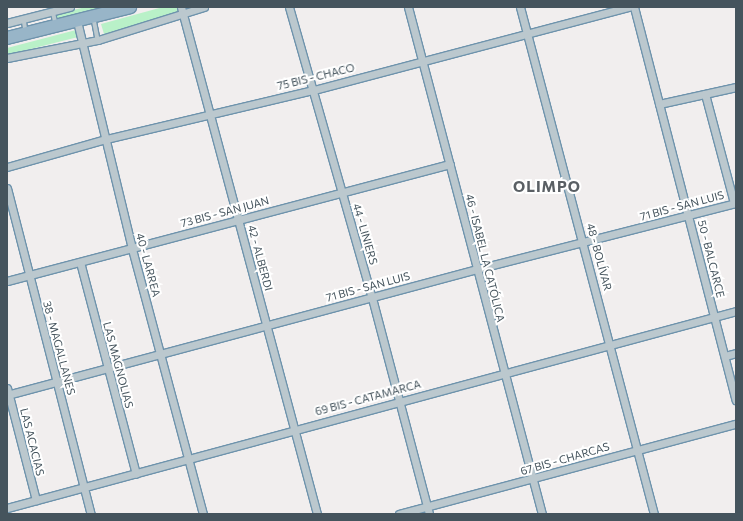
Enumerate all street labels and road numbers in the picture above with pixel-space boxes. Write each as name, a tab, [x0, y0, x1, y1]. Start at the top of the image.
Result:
street label: 75 BIS - CHACO	[276, 61, 356, 93]
street label: 71 BIS - SAN LUIS	[639, 188, 725, 224]
street label: 46 - ISABEL LA CATÓLICA	[463, 193, 507, 323]
street label: 73 BIS - SAN JUAN	[179, 194, 271, 230]
street label: 44 - LINIERS	[350, 202, 380, 266]
street label: 50 - BALCARCE	[695, 219, 727, 299]
street label: 48 - BOLÍVAR	[584, 222, 614, 292]
street label: 42 - ALBERDI	[245, 224, 275, 292]
street label: 40 - LARREA	[133, 232, 163, 298]
street label: 71 BIS - SAN LUIS	[325, 269, 411, 305]
street label: 38 - MAGALLANES	[40, 300, 78, 396]
street label: LAS MAGNOLIAS	[100, 320, 136, 410]
street label: 69 BIS - CATAMARCA	[314, 378, 422, 418]
street label: LAS ACACIAS	[17, 407, 47, 477]
street label: 67 BIS - CHARCAS	[519, 440, 611, 478]

